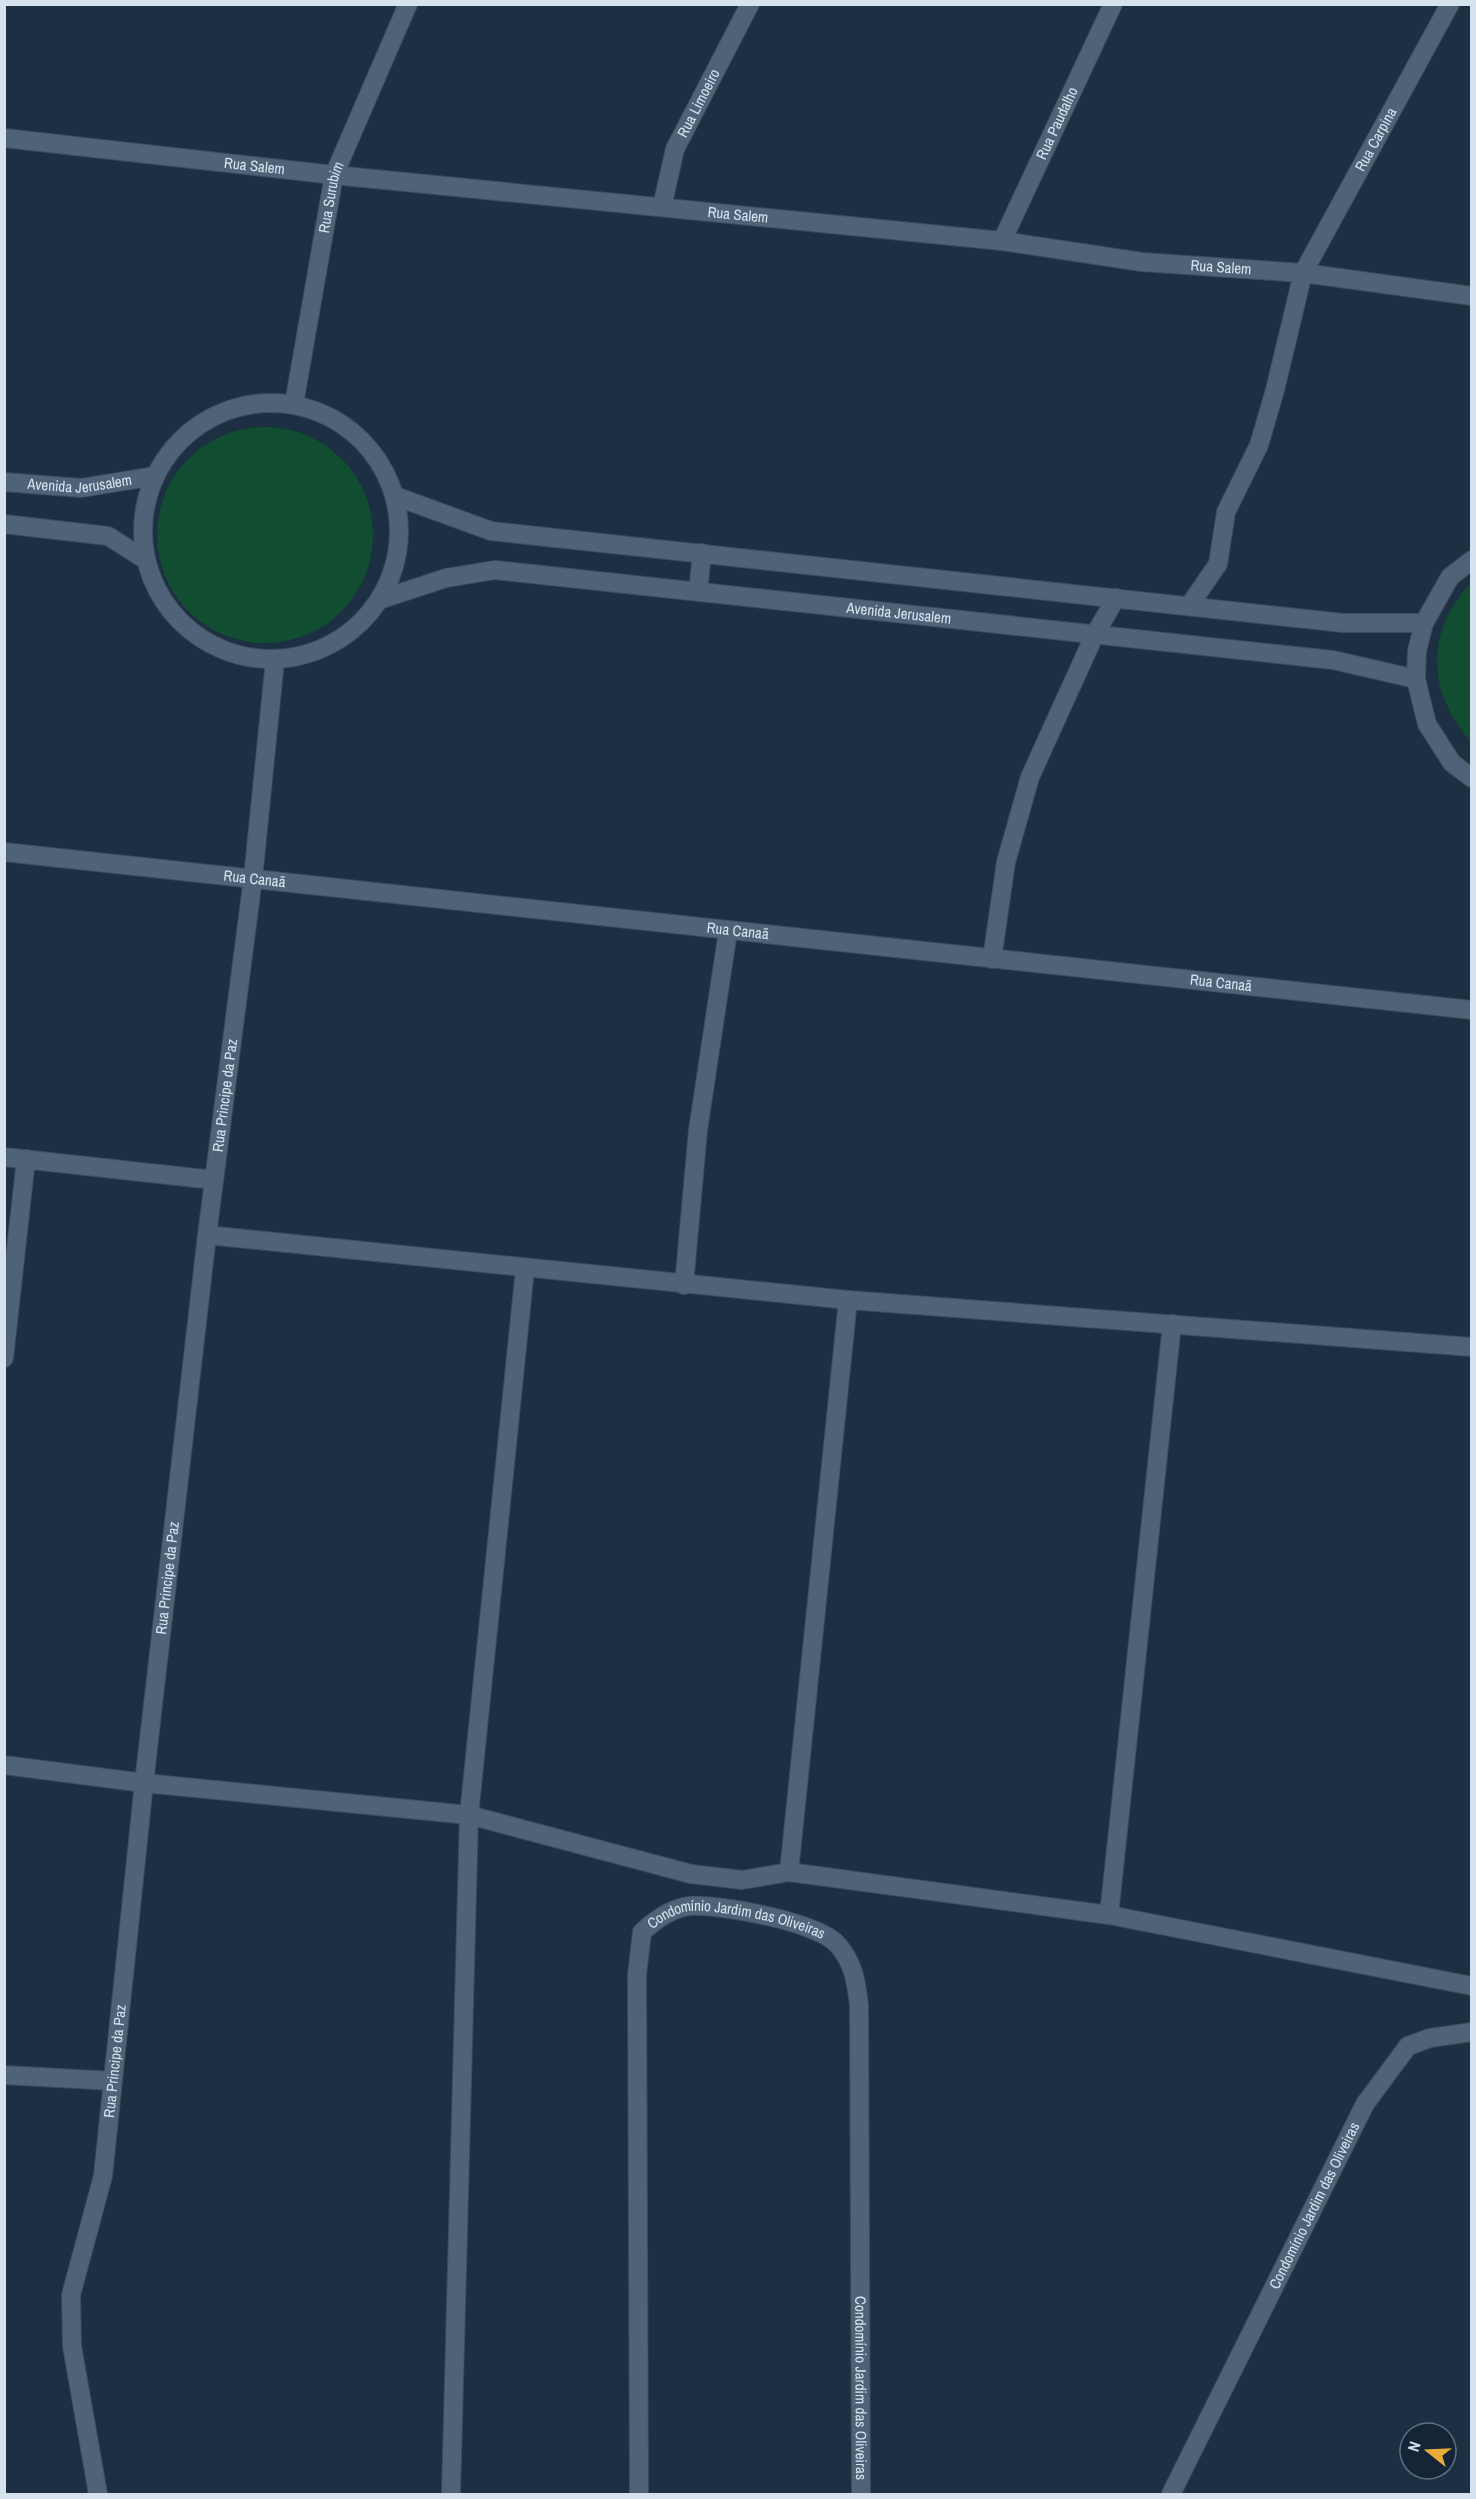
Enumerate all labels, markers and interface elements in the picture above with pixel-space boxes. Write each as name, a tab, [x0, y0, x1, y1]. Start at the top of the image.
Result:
street label: Rua Limoeiro	[672, 65, 725, 141]
street label: Rua Paudalho	[1031, 83, 1083, 163]
street label: Rua Carpina	[1350, 104, 1402, 175]
street label: Rua Salem	[223, 152, 286, 179]
street label: Rua Surubim	[313, 158, 349, 235]
street label: Rua Salem	[707, 201, 769, 228]
street label: Rua Salem	[1190, 254, 1252, 279]
street label: Avenida Jerusalem	[26, 469, 133, 498]
street label: Avenida Jerusalem	[844, 597, 952, 629]
street label: Rua Canaã	[223, 865, 287, 892]
street label: Rua Canaã	[706, 917, 770, 944]
street label: Rua Canaã	[1189, 969, 1253, 996]
street label: Rua Principe da Paz	[207, 1038, 242, 1153]
street label: Rua Principe da Paz	[150, 1520, 184, 1636]
street label: Condomínio Jardim das Oliveiras	[642, 1895, 829, 1944]
street label: Rua Principe da Paz	[98, 2003, 131, 2119]
street label: Condomínio Jardim das Oliveiras	[1264, 2118, 1364, 2293]
street label: Condomínio Jardim das Oliveiras	[850, 2296, 872, 2480]
north arrow	[1398, 2421, 1458, 2481]
text: N	[1402, 2438, 1426, 2454]

